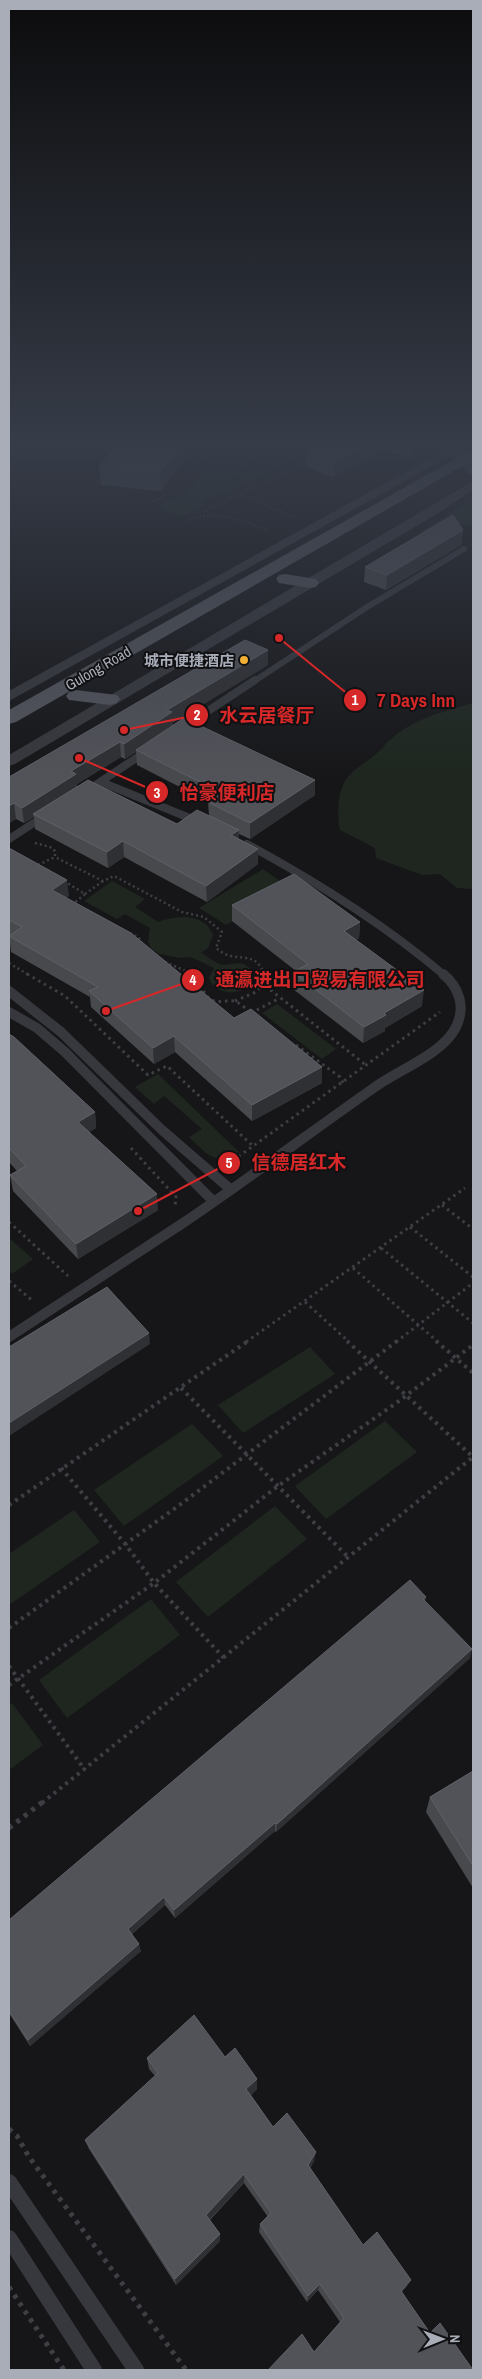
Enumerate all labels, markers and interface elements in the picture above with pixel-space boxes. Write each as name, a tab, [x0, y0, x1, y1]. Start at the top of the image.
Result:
street label: Gulong Road	[61, 641, 135, 695]
place label: 城市便捷酒店	[144, 650, 234, 671]
marker: 城市便捷酒店	[238, 654, 250, 666]
callout: 7 Days Inn	[342, 683, 465, 717]
text: 7 Days Inn	[377, 687, 455, 713]
text: 1	[352, 689, 359, 710]
callout: 水云居餐厅	[184, 698, 324, 732]
text: 水云居餐厅	[219, 702, 315, 728]
text: 2	[194, 704, 201, 725]
callout: 怡豪便利店	[144, 775, 284, 809]
text: 怡豪便利店	[179, 779, 275, 805]
text: 3	[154, 782, 161, 803]
callout: 通瀛进出口贸易有限公司	[181, 963, 435, 997]
text: 通瀛进出口贸易有限公司	[215, 966, 425, 992]
text: 4	[190, 969, 197, 990]
callout: 信德居红木	[217, 1146, 357, 1180]
text: 信德居红木	[251, 1149, 347, 1175]
text: 5	[226, 1152, 233, 1173]
north arrow	[417, 2314, 467, 2364]
text: N	[446, 2334, 464, 2343]

